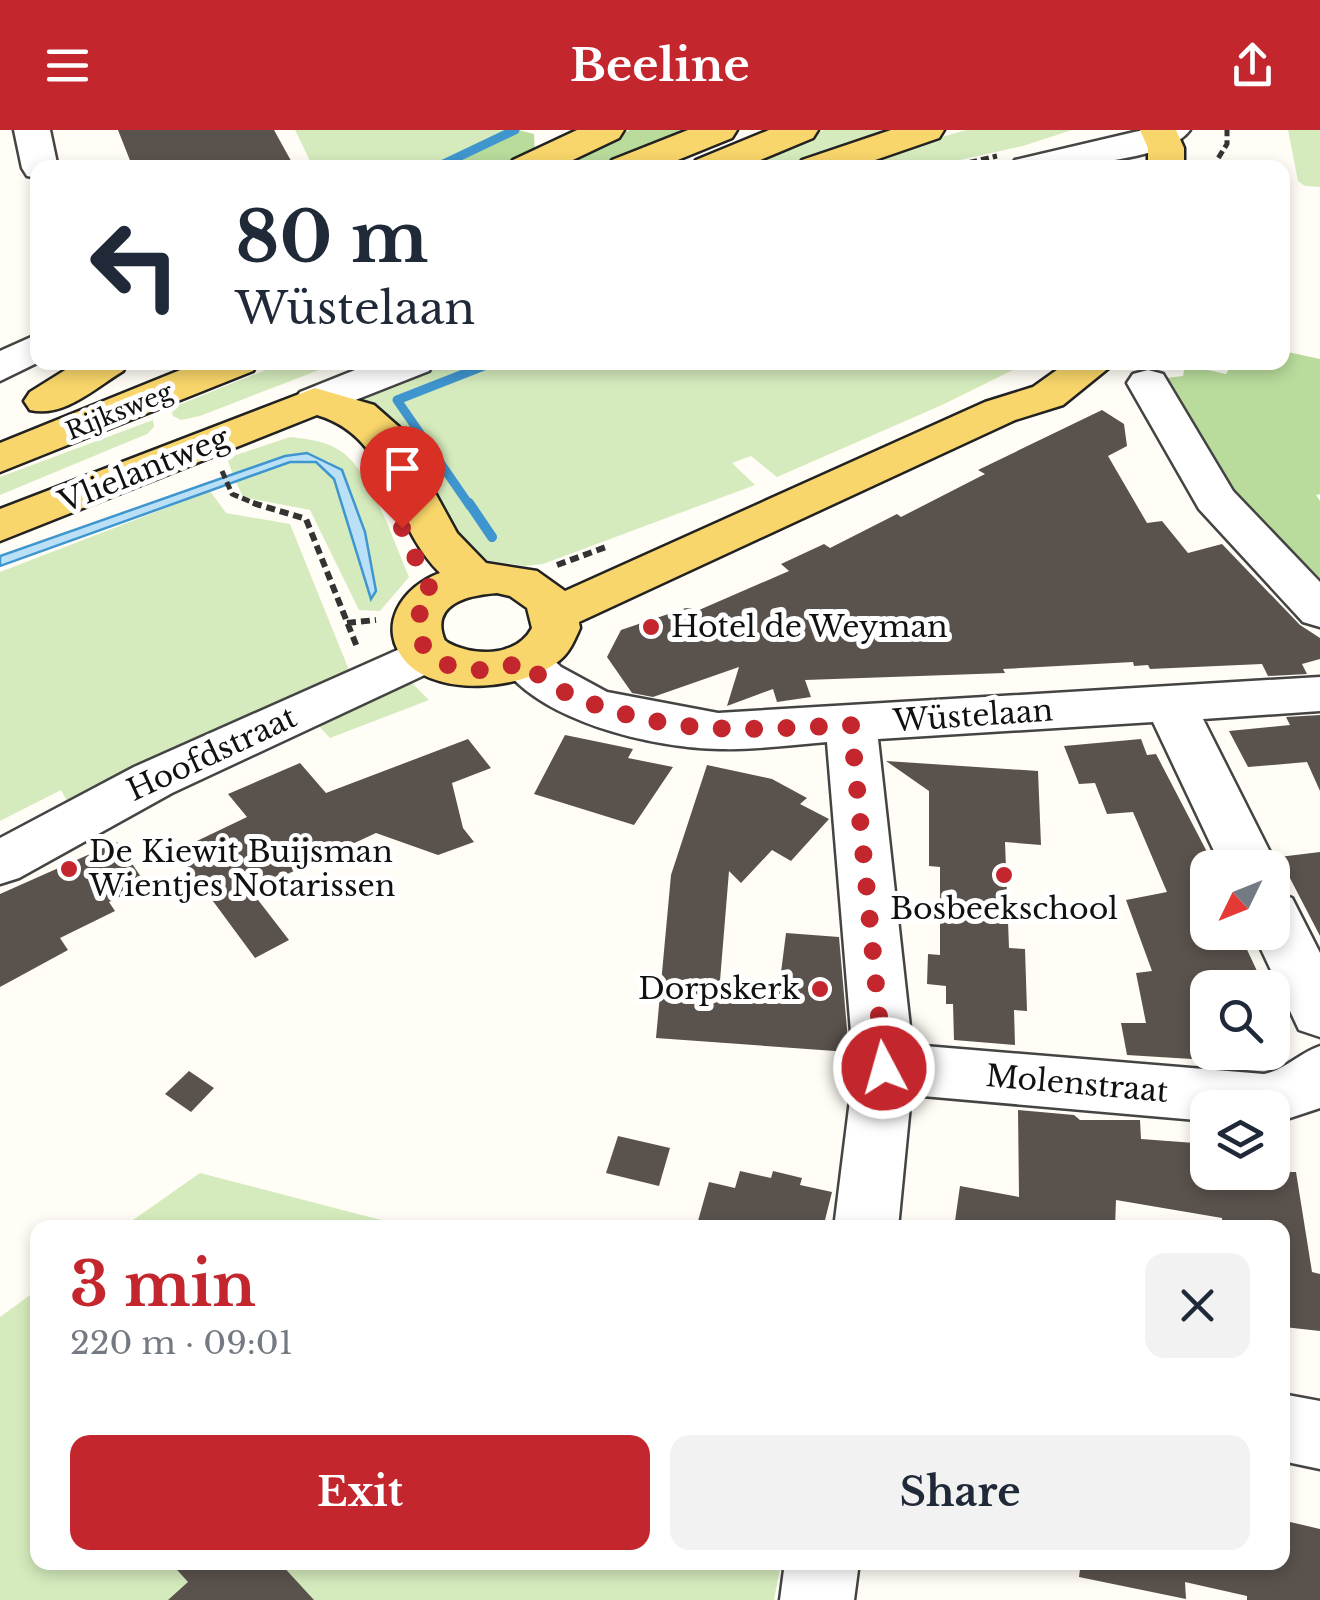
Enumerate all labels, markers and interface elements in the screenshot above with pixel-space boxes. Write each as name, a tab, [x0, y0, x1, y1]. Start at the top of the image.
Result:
text: Beeline	[570, 37, 750, 93]
icon: menu	[40, 38, 95, 93]
icon: share	[1225, 38, 1280, 93]
text: 80 m	[235, 194, 428, 281]
icon: left	[70, 200, 200, 330]
text: Wüstelaan	[235, 280, 475, 336]
street label: Rijksweg	[61, 376, 178, 447]
street label: Vlielantweg	[53, 418, 235, 521]
pin	[360, 426, 445, 529]
icon: arrive	[375, 441, 430, 496]
place label: Hotel de Weyman	[671, 608, 948, 645]
marker: Hotel de Weyman	[640, 616, 662, 638]
street label: Wüstelaan	[891, 691, 1054, 740]
street label: Hoofdstraat	[121, 698, 303, 809]
place label: De Kiewit Buijsman Wientjes Notarissen	[88, 833, 395, 904]
north arrow	[1190, 850, 1290, 950]
map controls	[1190, 850, 1290, 1190]
marker: De Kiewit Buijsman Wientjes Notarissen	[58, 858, 80, 880]
marker: Bosbeekschool	[993, 864, 1015, 886]
place label: Bosbeekschool	[890, 890, 1118, 927]
place label: Dorpskerk	[638, 970, 801, 1007]
button: search	[1190, 970, 1290, 1070]
marker: Dorpskerk	[809, 978, 831, 1000]
position arrow	[832, 1016, 936, 1120]
street label: Molenstraat	[984, 1057, 1170, 1110]
button: layers	[1190, 1090, 1290, 1190]
text: 3 min	[70, 1248, 256, 1322]
button: close	[1145, 1253, 1250, 1358]
text: 220 m · 09:01	[70, 1323, 293, 1363]
button: Exit	[70, 1435, 650, 1550]
button: Share	[670, 1435, 1250, 1550]

